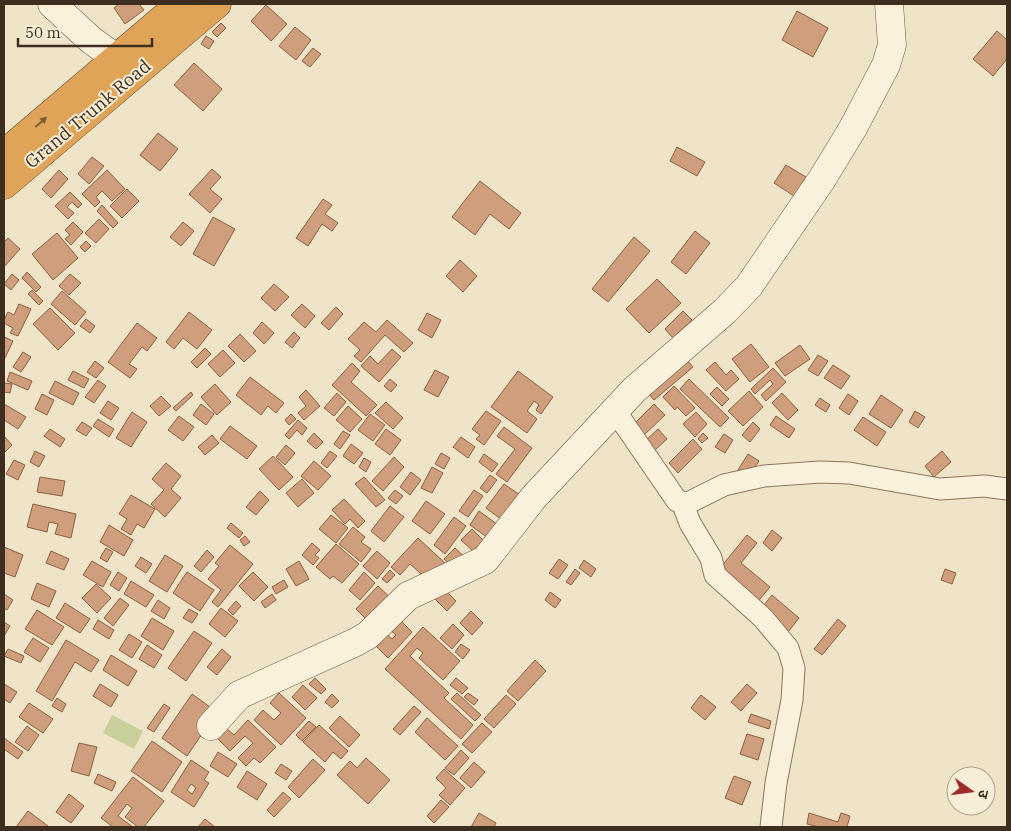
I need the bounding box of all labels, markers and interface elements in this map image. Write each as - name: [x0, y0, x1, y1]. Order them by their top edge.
- scale bar: [18, 15, 151, 47]
- text: 50 m: [25, 23, 61, 42]
- street label: Grand Trunk Road: [20, 54, 155, 173]
- one-way arrow: [34, 116, 46, 128]
- north arrow: [946, 766, 996, 816]
- text: उ: [974, 788, 993, 801]

